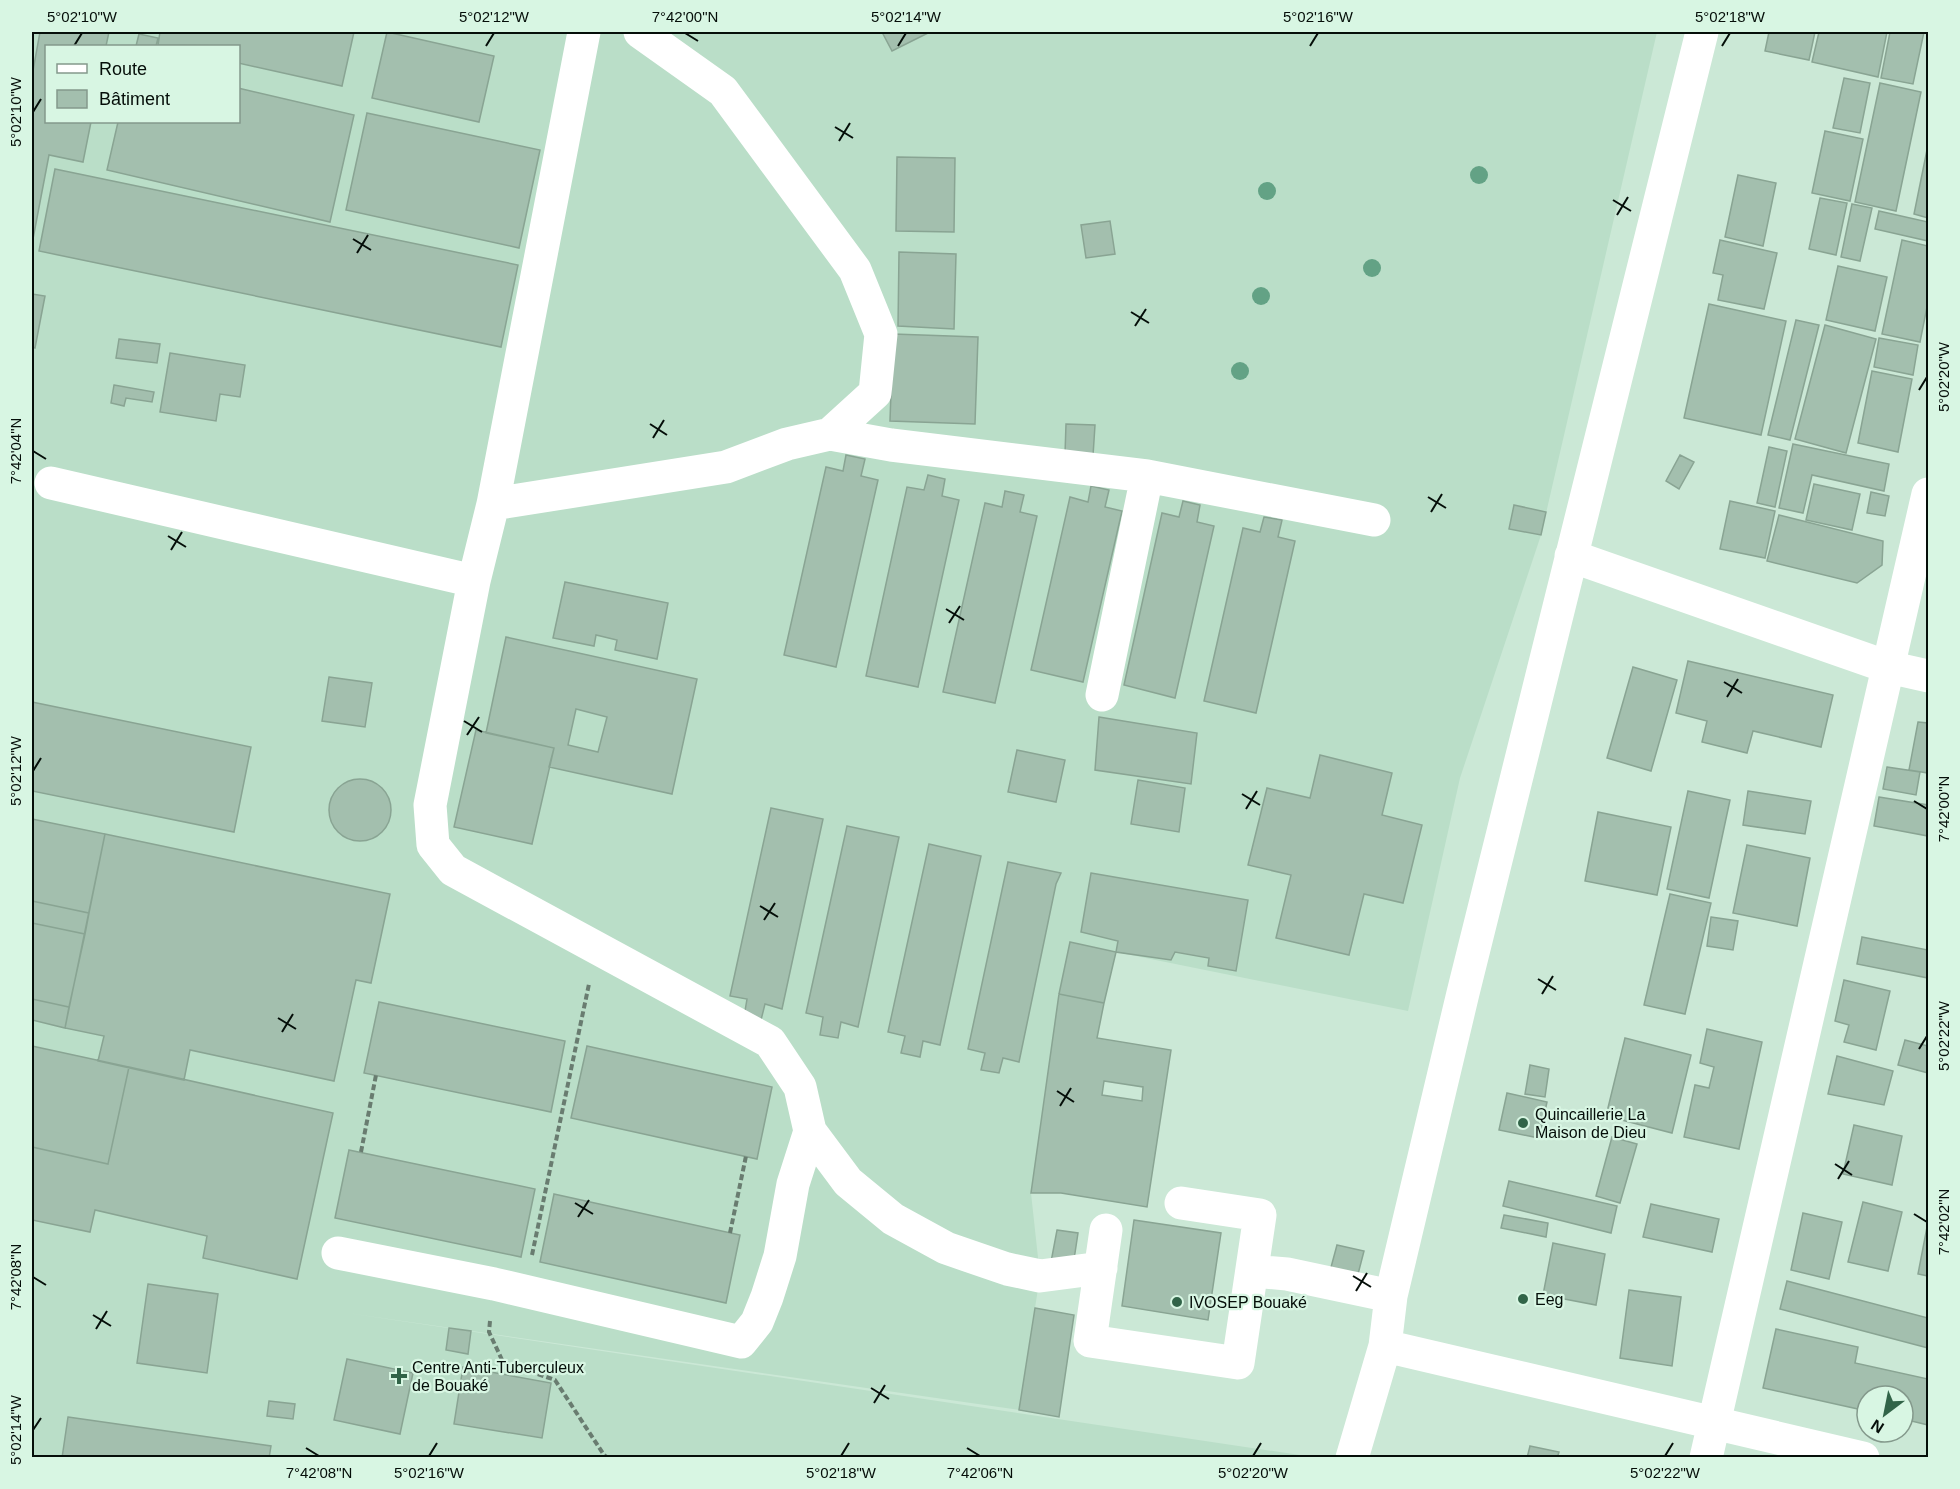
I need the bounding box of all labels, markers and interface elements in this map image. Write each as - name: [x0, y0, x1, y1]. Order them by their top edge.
- text: 5°02'10"W: [47, 8, 118, 25]
- text: 5°02'12"W: [459, 8, 530, 25]
- text: 7°42'00"N: [652, 8, 718, 25]
- text: 5°02'14"W: [871, 8, 942, 25]
- text: 5°02'16"W: [1283, 8, 1354, 25]
- text: 5°02'18"W: [1695, 8, 1766, 25]
- legend: [45, 45, 240, 123]
- text: Route: [99, 59, 147, 79]
- text: 5°02'10"W: [7, 76, 24, 147]
- text: Bâtiment: [99, 89, 170, 109]
- text: 5°02'20"W: [1935, 341, 1952, 412]
- text: 7°42'04"N: [7, 418, 24, 484]
- text: 5°02'12"W: [7, 735, 24, 806]
- text: 7°42'00"N: [1935, 776, 1952, 842]
- text: 5°02'22"W: [1935, 1000, 1952, 1071]
- place label: Quincaillerie La Maison de Dieu: [1535, 1106, 1646, 1141]
- marker: Quincaillerie La Maison de Dieu: [1516, 1116, 1530, 1130]
- text: 7°42'02"N: [1935, 1189, 1952, 1255]
- text: 7°42'08"N: [7, 1244, 24, 1310]
- place label: Eeg: [1535, 1291, 1563, 1308]
- marker: Eeg: [1516, 1292, 1530, 1306]
- place label: IVOSEP Bouaké: [1189, 1294, 1307, 1311]
- marker: IVOSEP Bouaké: [1170, 1295, 1184, 1309]
- place label: Centre Anti-Tuberculeux de Bouaké: [412, 1359, 584, 1394]
- marker: Centre Anti-Tuberculeux de Bouaké: [390, 1367, 408, 1385]
- north arrow: [1855, 1384, 1915, 1444]
- text: 5°02'14"W: [7, 1394, 24, 1465]
- text: N: [1868, 1416, 1887, 1437]
- text: 7°42'08"N: [286, 1464, 352, 1481]
- text: 5°02'16"W: [394, 1464, 465, 1481]
- text: 5°02'18"W: [806, 1464, 877, 1481]
- text: 7°42'06"N: [947, 1464, 1013, 1481]
- text: 5°02'20"W: [1218, 1464, 1289, 1481]
- text: 5°02'22"W: [1630, 1464, 1701, 1481]

